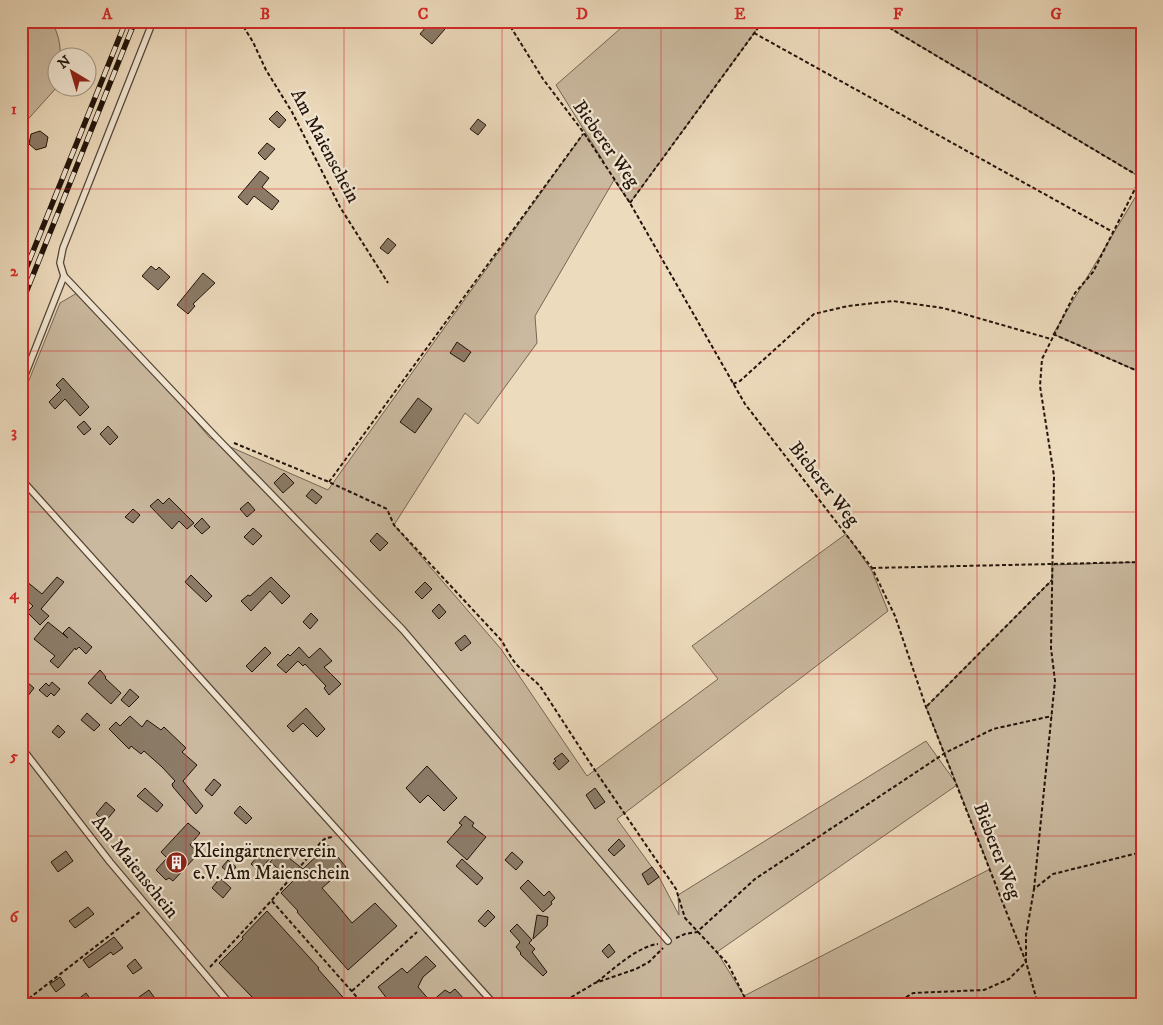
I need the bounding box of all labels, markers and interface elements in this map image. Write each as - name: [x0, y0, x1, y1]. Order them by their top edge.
- text: A: [101, 4, 113, 24]
- text: B: [260, 4, 270, 24]
- text: C: [418, 4, 428, 24]
- text: D: [576, 4, 588, 24]
- text: E: [734, 4, 746, 24]
- text: F: [893, 4, 903, 24]
- text: G: [1050, 4, 1062, 24]
- north arrow: [48, 48, 98, 98]
- text: N: [55, 52, 75, 73]
- street label: Am Maienschein: [285, 85, 365, 207]
- street label: Bieberer Weg: [568, 96, 645, 193]
- text: 1: [11, 99, 17, 119]
- text: 2: [10, 261, 19, 281]
- text: 3: [11, 422, 17, 442]
- street label: Bieberer Weg: [784, 437, 865, 532]
- text: 4: [8, 584, 19, 604]
- text: 5: [9, 746, 18, 766]
- street label: Bieberer Weg: [968, 800, 1026, 903]
- street label: Am Maienschein: [87, 811, 184, 923]
- place label: Kleingärtnerverein e.V. Am Maienschein: [193, 840, 350, 885]
- building icon: Kleingärtnerverein e.V. Am Maienschein: [165, 850, 189, 874]
- text: 6: [10, 907, 20, 927]

